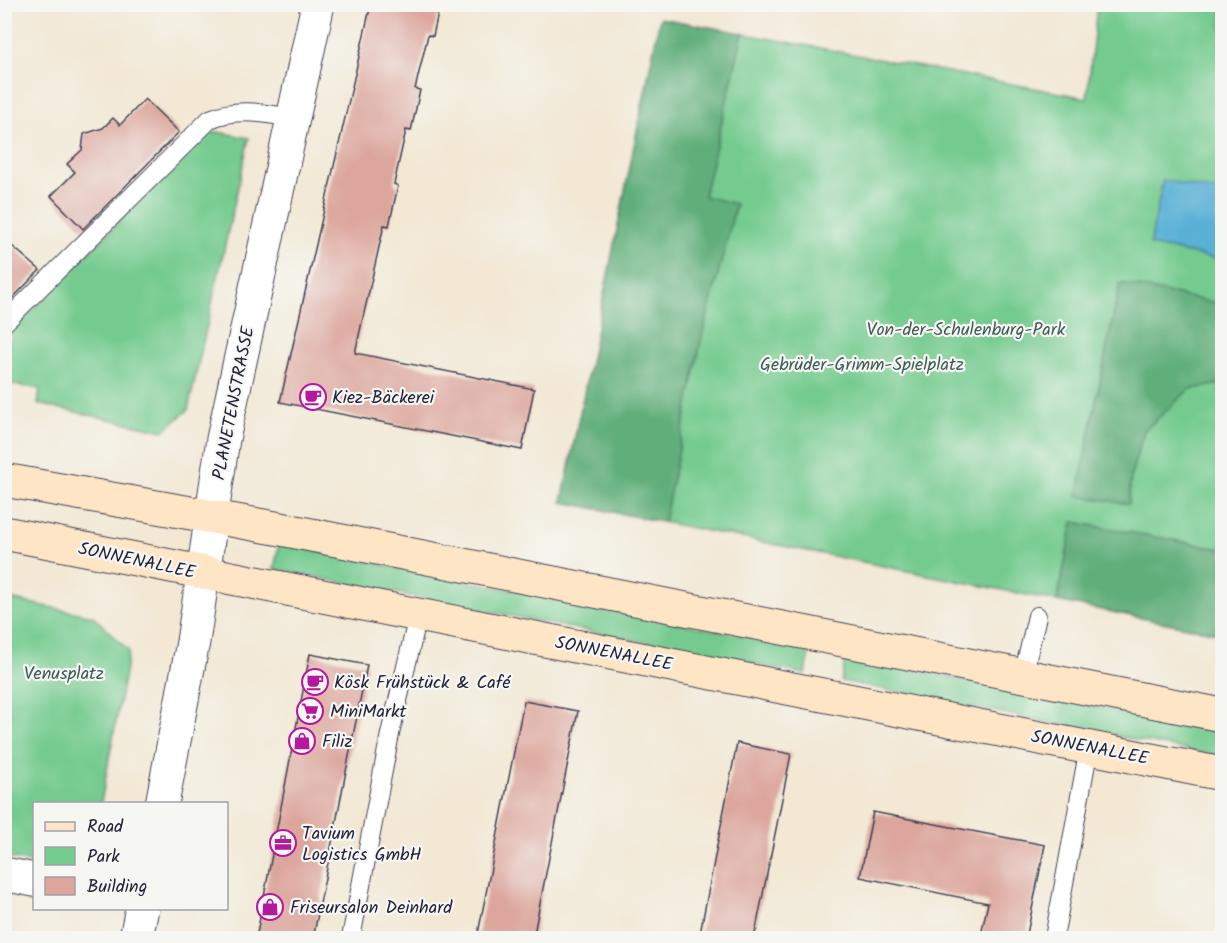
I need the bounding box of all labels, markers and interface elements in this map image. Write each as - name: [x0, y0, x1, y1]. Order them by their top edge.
- park label: Von-der-Schulenburg-Park: [867, 316, 1066, 345]
- street label: PLANETENSTRASSE: [205, 324, 264, 483]
- park label: Gebrüder-Grimm-Spielplatz: [760, 351, 964, 380]
- cafe icon: Kiez-Bäckerei: [298, 382, 328, 412]
- place label: Kiez-Bäckerei: [332, 384, 435, 413]
- street label: SONNENALLEE: [75, 535, 199, 588]
- street label: SONNENALLEE: [552, 629, 676, 680]
- park label: Venusplatz: [24, 660, 104, 689]
- cafe icon: Kösk Frühstück & Café: [300, 667, 330, 697]
- place label: Kösk Frühstück & Café: [334, 669, 512, 698]
- supermarket icon: MiniMarkt: [295, 696, 325, 726]
- place label: MiniMarkt: [330, 698, 407, 727]
- street label: SONNENALLEE: [1028, 723, 1152, 774]
- shop icon: Filiz: [287, 726, 317, 756]
- place label: Filiz: [322, 728, 352, 757]
- legend: [33, 802, 228, 910]
- text: Road: [87, 813, 124, 842]
- place label: Tavium Logistics GmbH: [302, 820, 421, 870]
- office icon: Tavium Logistics GmbH: [268, 828, 298, 858]
- text: Park: [87, 843, 120, 872]
- text: Building: [87, 873, 147, 902]
- shop icon: Friseursalon Deinhard: [255, 892, 285, 922]
- place label: Friseursalon Deinhard: [290, 894, 453, 923]

